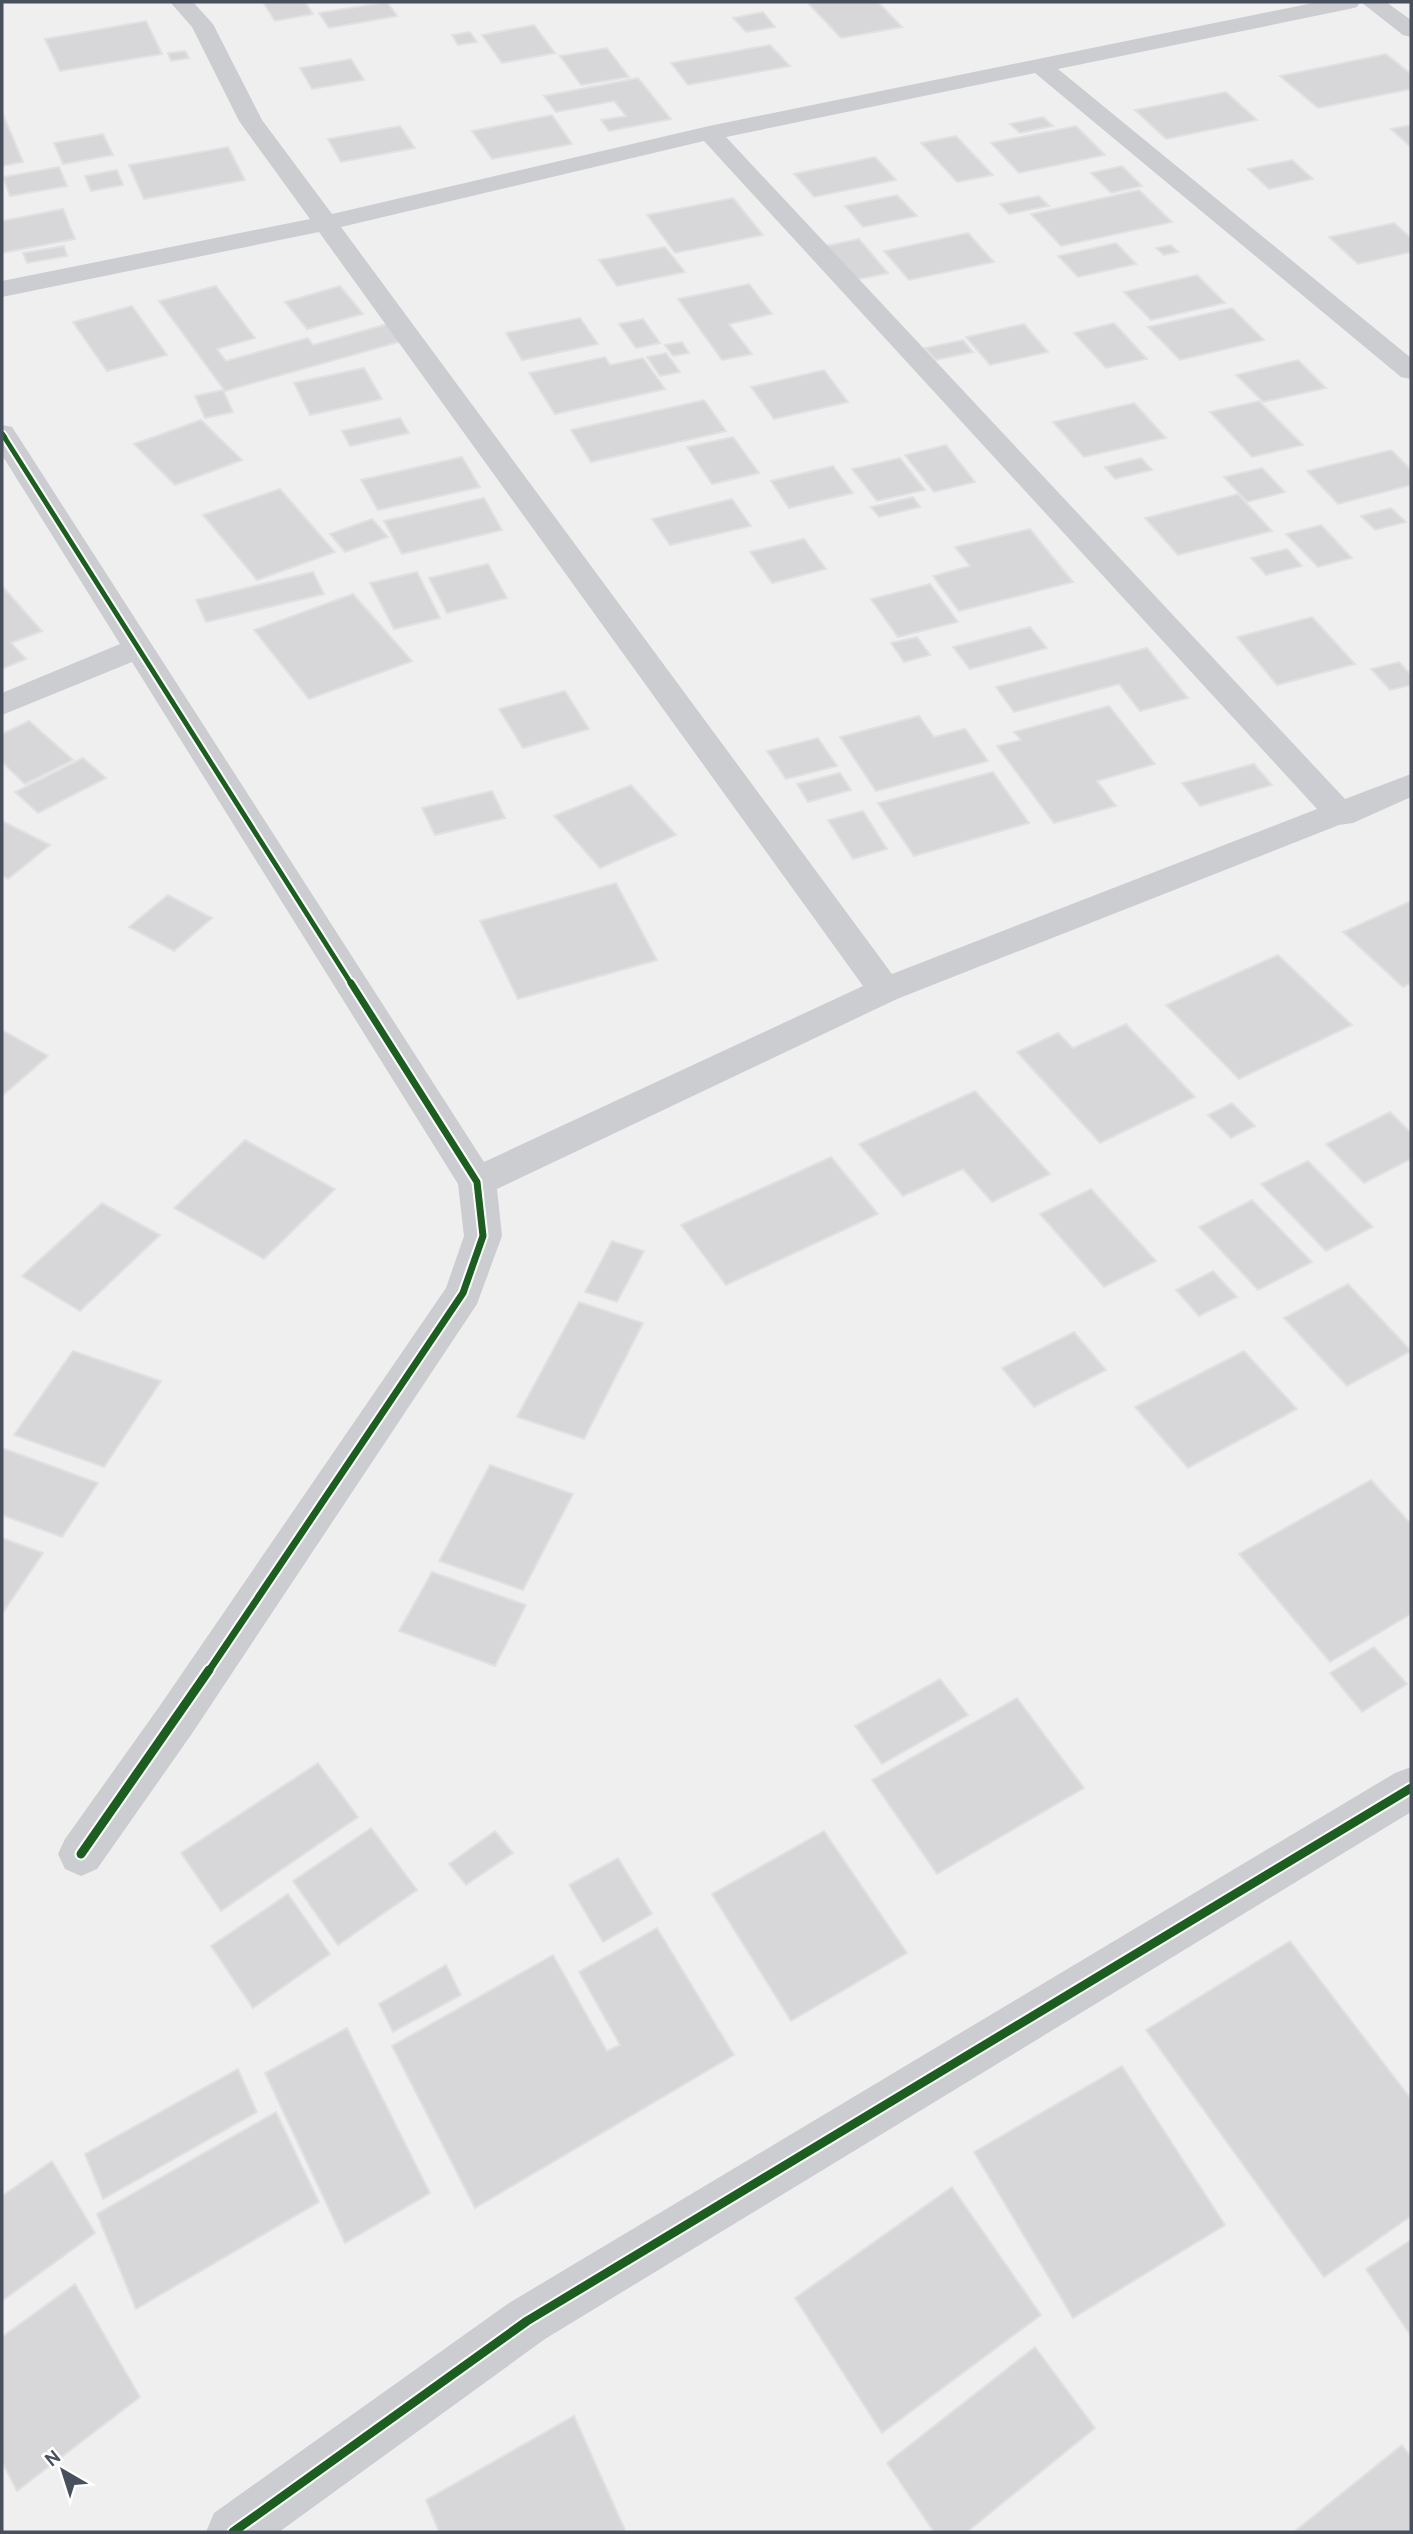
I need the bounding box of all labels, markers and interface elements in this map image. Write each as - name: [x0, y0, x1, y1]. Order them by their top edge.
- north arrow: [28, 2436, 98, 2506]
- text: N: [40, 2445, 65, 2471]

